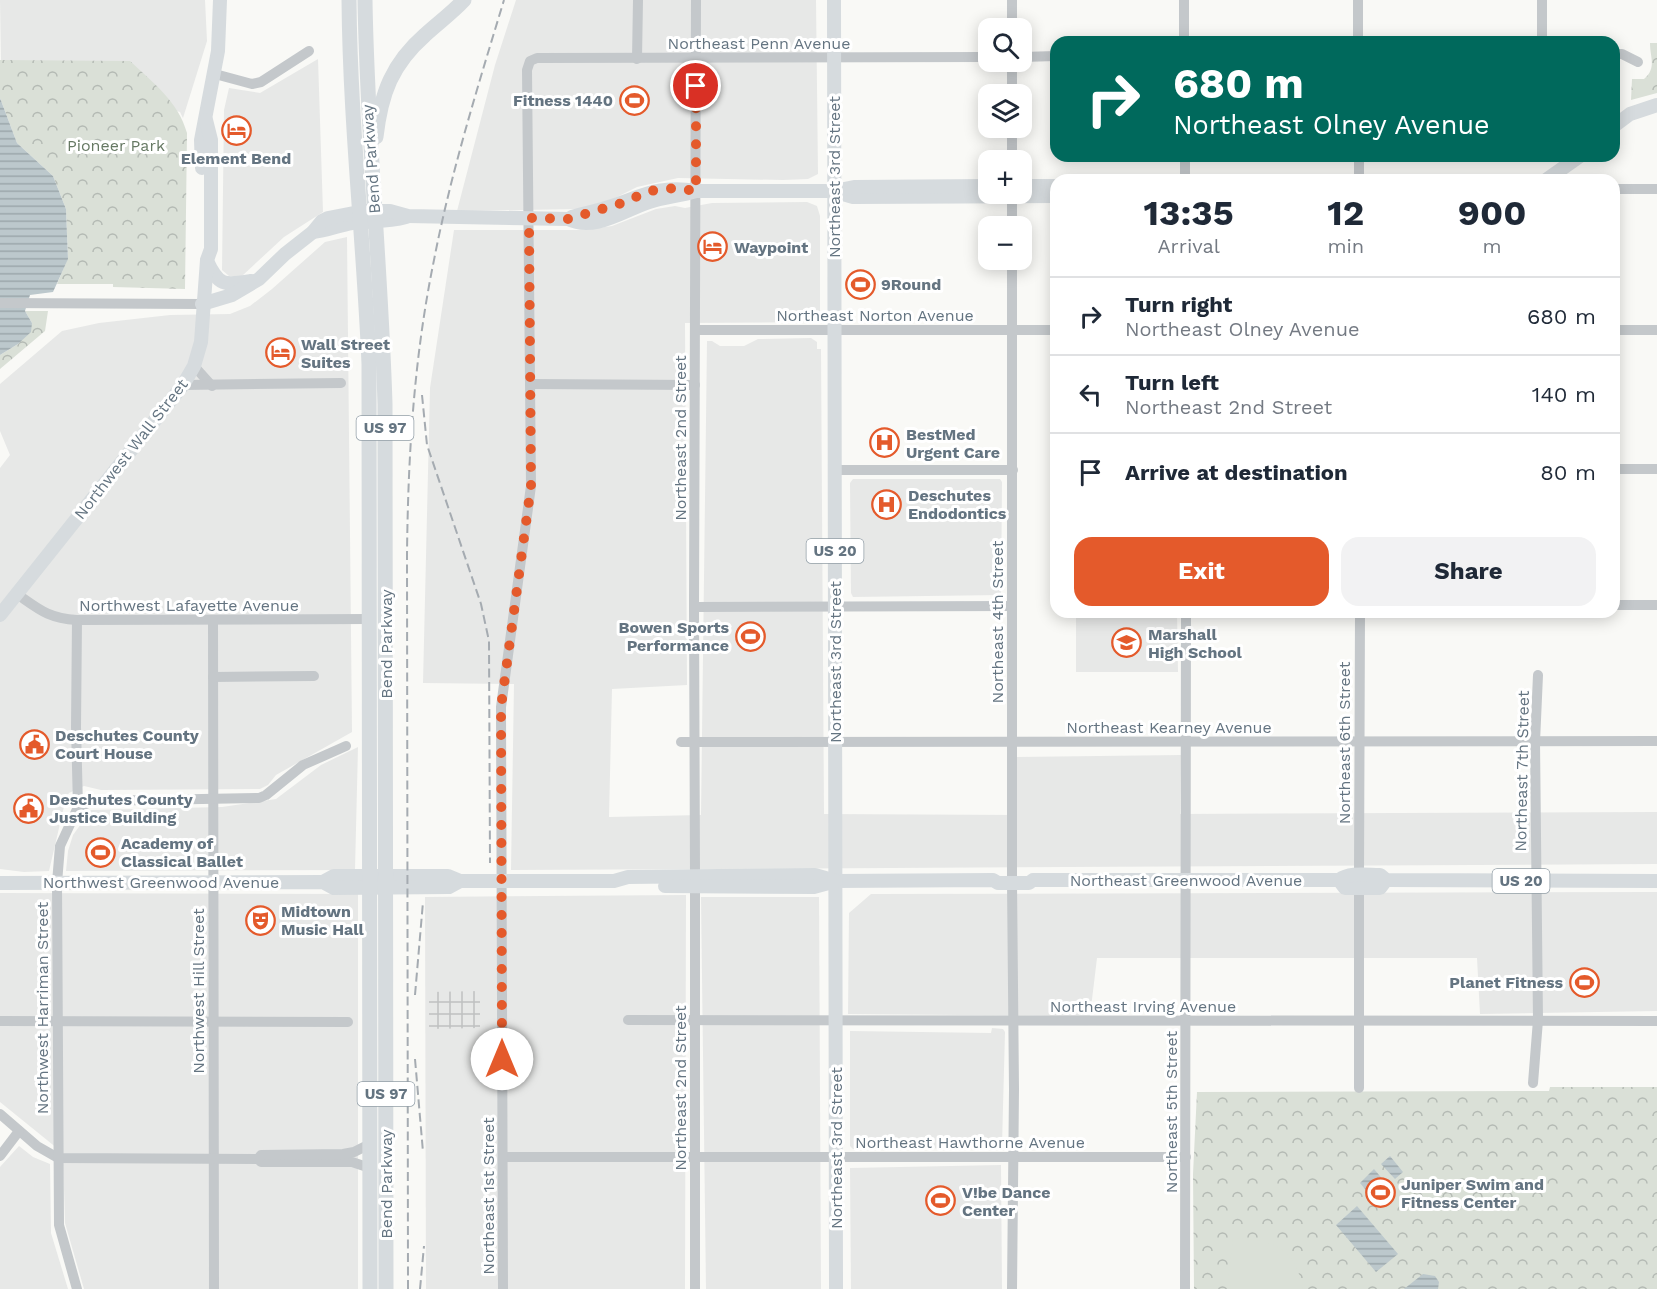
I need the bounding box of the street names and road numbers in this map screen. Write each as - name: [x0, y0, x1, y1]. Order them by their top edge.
- street label: Northeast Penn Avenue: [668, 34, 850, 53]
- street label: Northeast 3rd Street: [825, 96, 844, 258]
- street label: Bend Parkway: [358, 103, 384, 214]
- street label: Northeast Norton Avenue: [776, 306, 974, 325]
- street label: Northeast 2nd Street: [671, 355, 690, 521]
- street label: Northwest Wall Street: [70, 375, 192, 523]
- road number: US 97: [356, 416, 414, 440]
- road number: US 20: [806, 539, 864, 563]
- street label: Northeast 4th Street: [988, 540, 1007, 703]
- street label: Northeast 3rd Street: [826, 581, 845, 743]
- street label: Bend Parkway: [377, 588, 396, 699]
- street label: Northwest Lafayette Avenue: [79, 596, 299, 615]
- street label: Northeast 6th Street: [1335, 661, 1354, 824]
- street label: Northeast 7th Street: [1511, 690, 1533, 852]
- street label: Northeast Kearney Avenue: [1066, 718, 1272, 737]
- road number: US 20: [1492, 869, 1550, 893]
- street label: Northeast Greenwood Avenue: [1070, 871, 1302, 890]
- street label: Northwest Greenwood Avenue: [43, 873, 279, 892]
- street label: Northwest Harriman Street: [33, 901, 52, 1114]
- street label: Northwest Hill Street: [189, 908, 208, 1074]
- street label: Northeast Irving Avenue: [1050, 997, 1236, 1016]
- street label: Northeast 2nd Street: [671, 1005, 690, 1171]
- street label: Northeast 5th Street: [1162, 1031, 1181, 1193]
- street label: Northeast 3rd Street: [827, 1067, 846, 1229]
- road number: US 97: [358, 1082, 414, 1106]
- street label: Northeast 1st Street: [479, 1117, 498, 1275]
- street label: Bend Parkway: [377, 1128, 396, 1239]
- street label: Northeast Hawthorne Avenue: [855, 1133, 1085, 1152]

